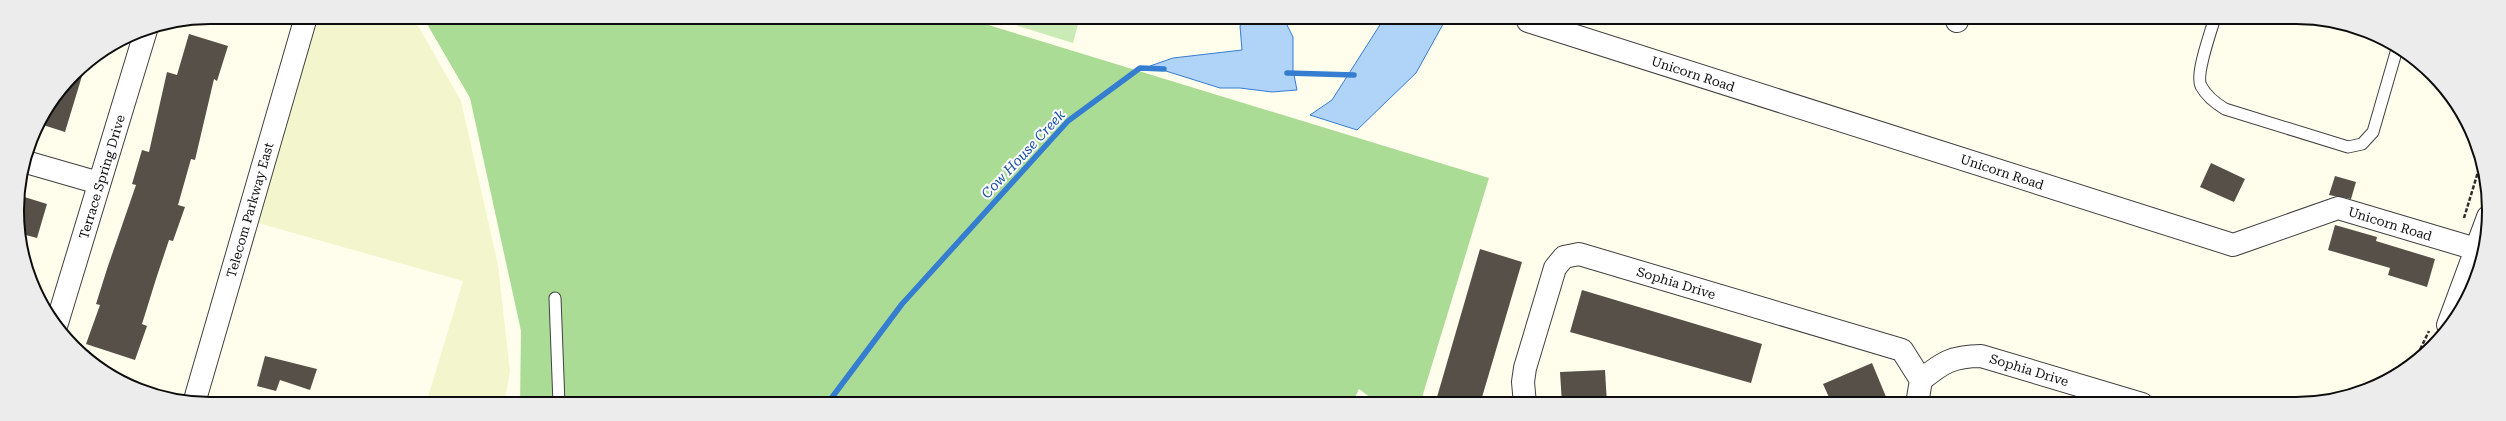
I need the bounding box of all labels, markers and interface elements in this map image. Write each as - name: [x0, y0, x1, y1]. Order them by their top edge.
- street label: Unicorn Road: [1649, 53, 1737, 95]
- water label: Cow House Creek: [978, 106, 1068, 201]
- street label: Terrace Spring Drive: [76, 113, 128, 241]
- street label: Telecom Parkway East: [224, 141, 277, 279]
- street label: Unicorn Road: [1958, 151, 2046, 193]
- street label: Unicorn Road: [2346, 204, 2434, 244]
- street label: Sophia Drive: [1635, 264, 1717, 302]
- street label: Sophia Drive: [1988, 351, 2070, 389]

